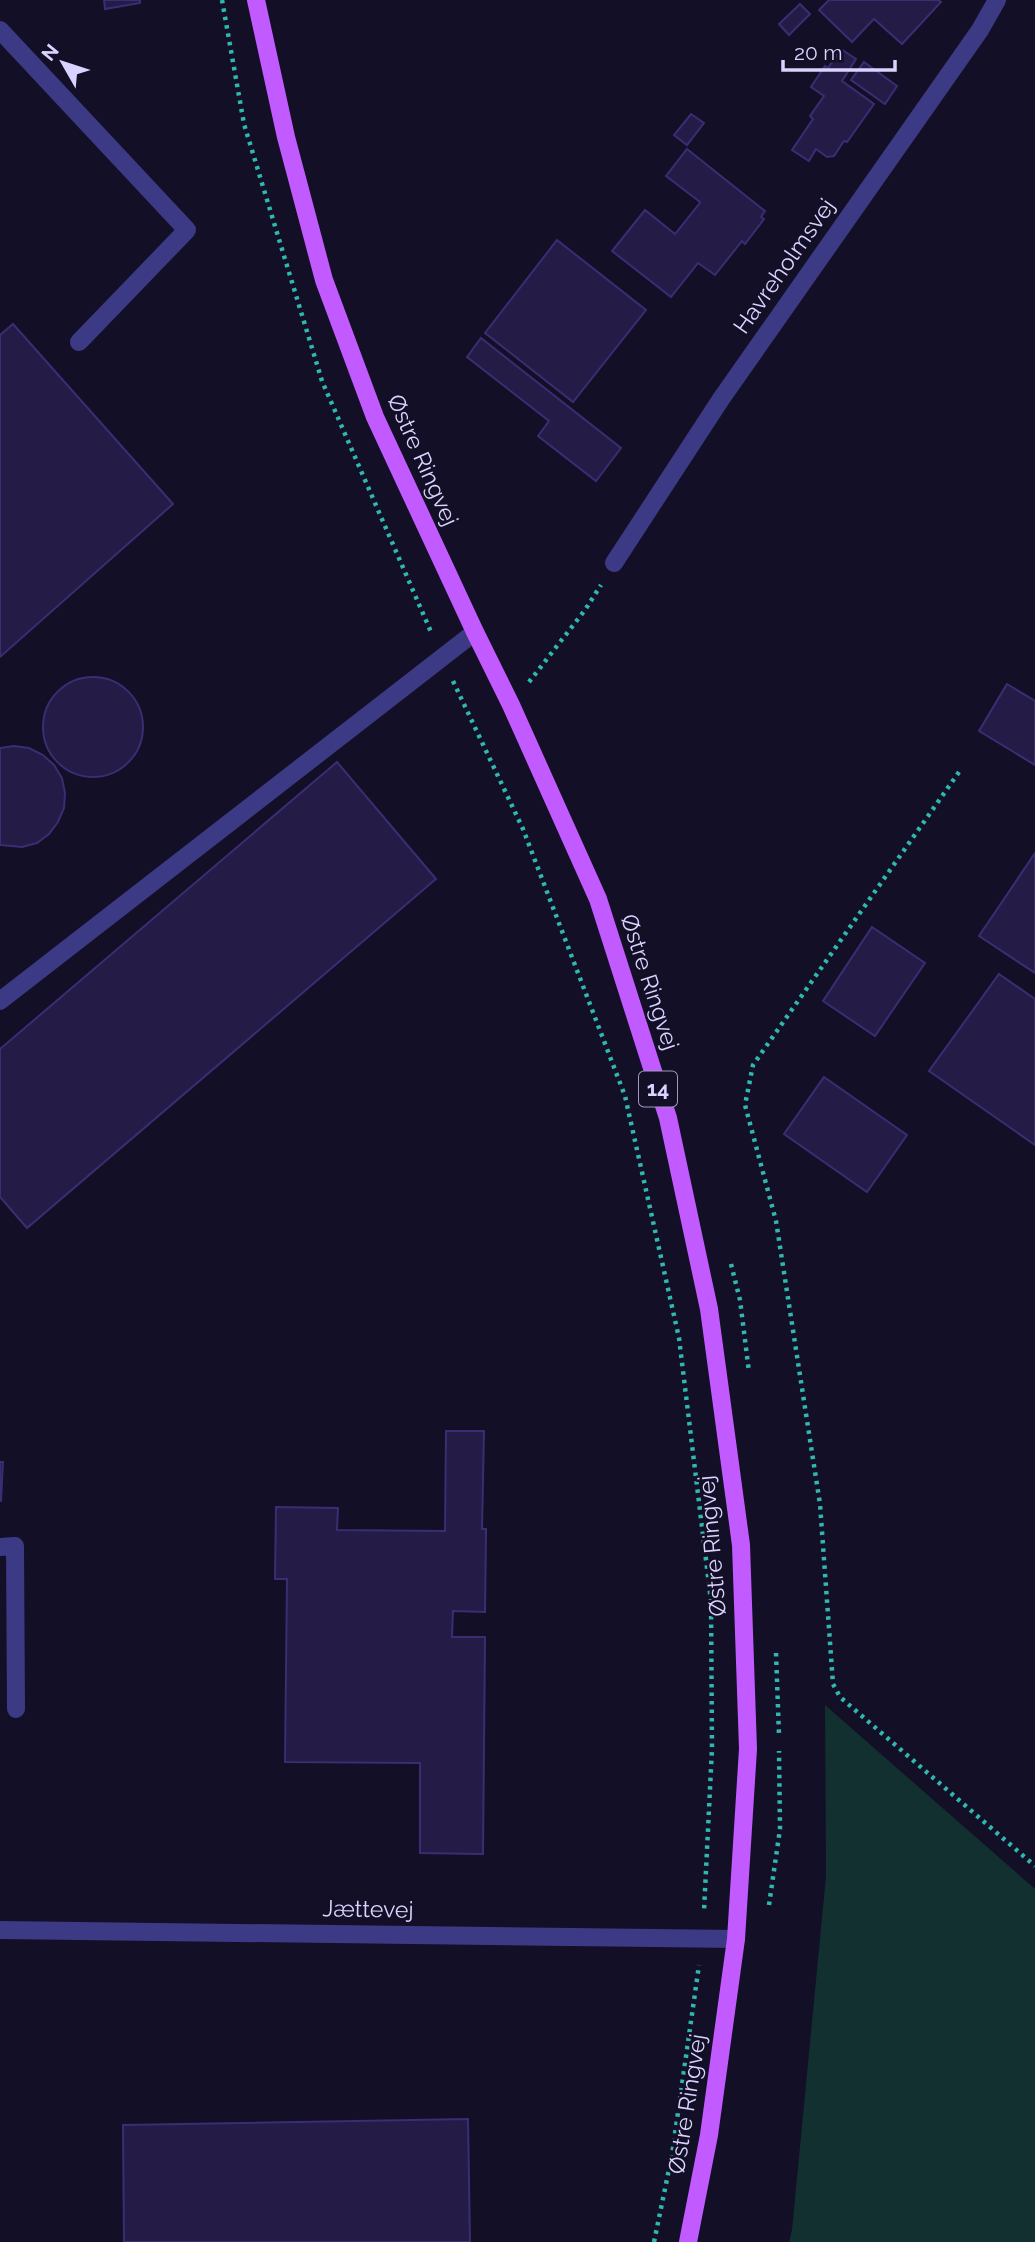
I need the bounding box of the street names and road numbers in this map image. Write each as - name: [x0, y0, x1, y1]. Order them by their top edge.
- street label: Havreholmsvej: [727, 193, 840, 338]
- street label: Østre Ringvej: [382, 390, 465, 530]
- street label: Østre Ringvej: [616, 911, 685, 1053]
- road number: 14: [639, 1072, 677, 1106]
- street label: Østre Ringvej: [692, 1475, 731, 1618]
- street label: Jættevej: [322, 1894, 414, 1923]
- street label: Østre Ringvej: [662, 2032, 711, 2176]

